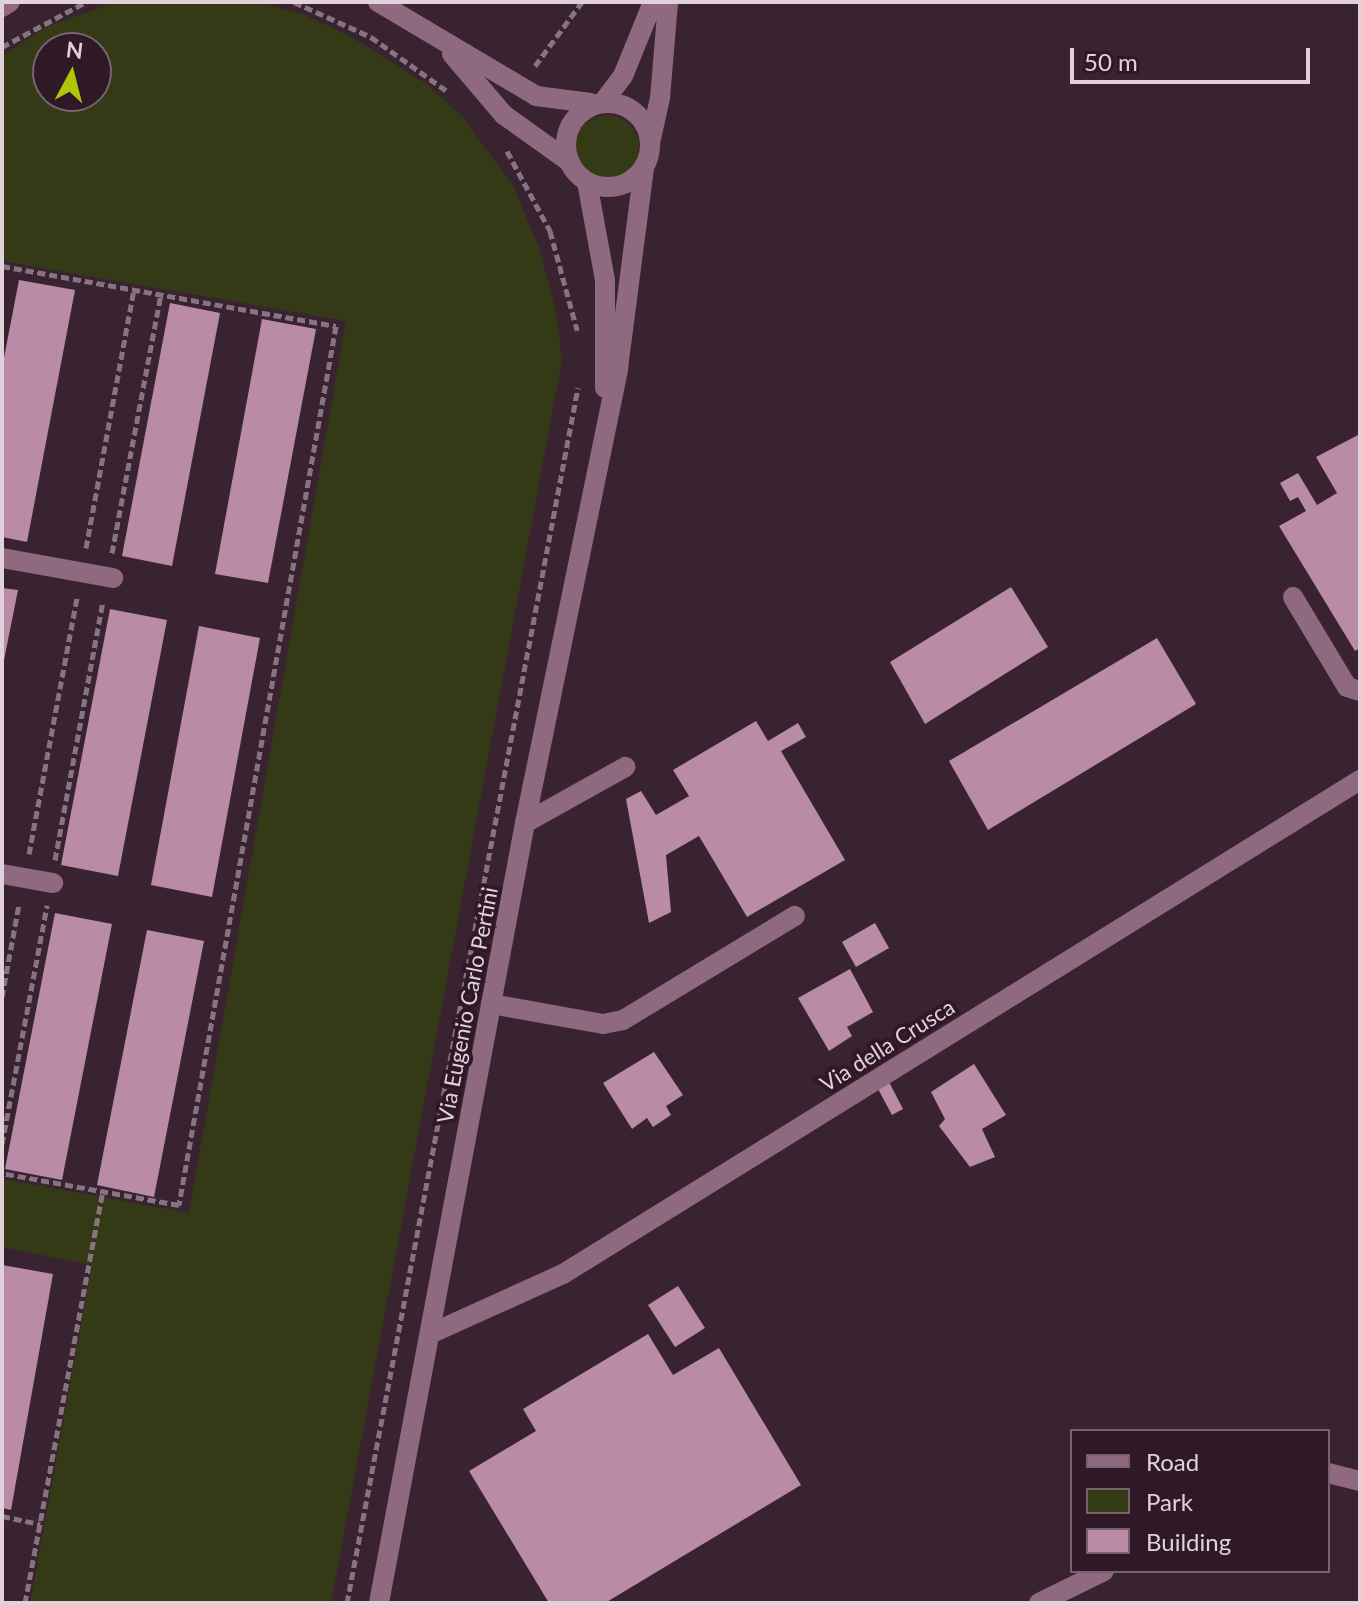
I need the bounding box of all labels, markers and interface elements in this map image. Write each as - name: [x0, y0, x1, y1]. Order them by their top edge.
- north arrow: [32, 32, 112, 112]
- scale bar: [1074, 32, 1314, 82]
- text: N: [65, 35, 85, 64]
- text: 50 m: [1084, 47, 1138, 76]
- street label: Via Eugenio Carlo Pertini: [431, 885, 503, 1125]
- street label: Via della Crusca: [815, 993, 959, 1097]
- legend: [1070, 1429, 1330, 1573]
- text: Road: [1146, 1447, 1199, 1476]
- text: Park: [1146, 1487, 1193, 1516]
- text: Building: [1146, 1527, 1231, 1556]

